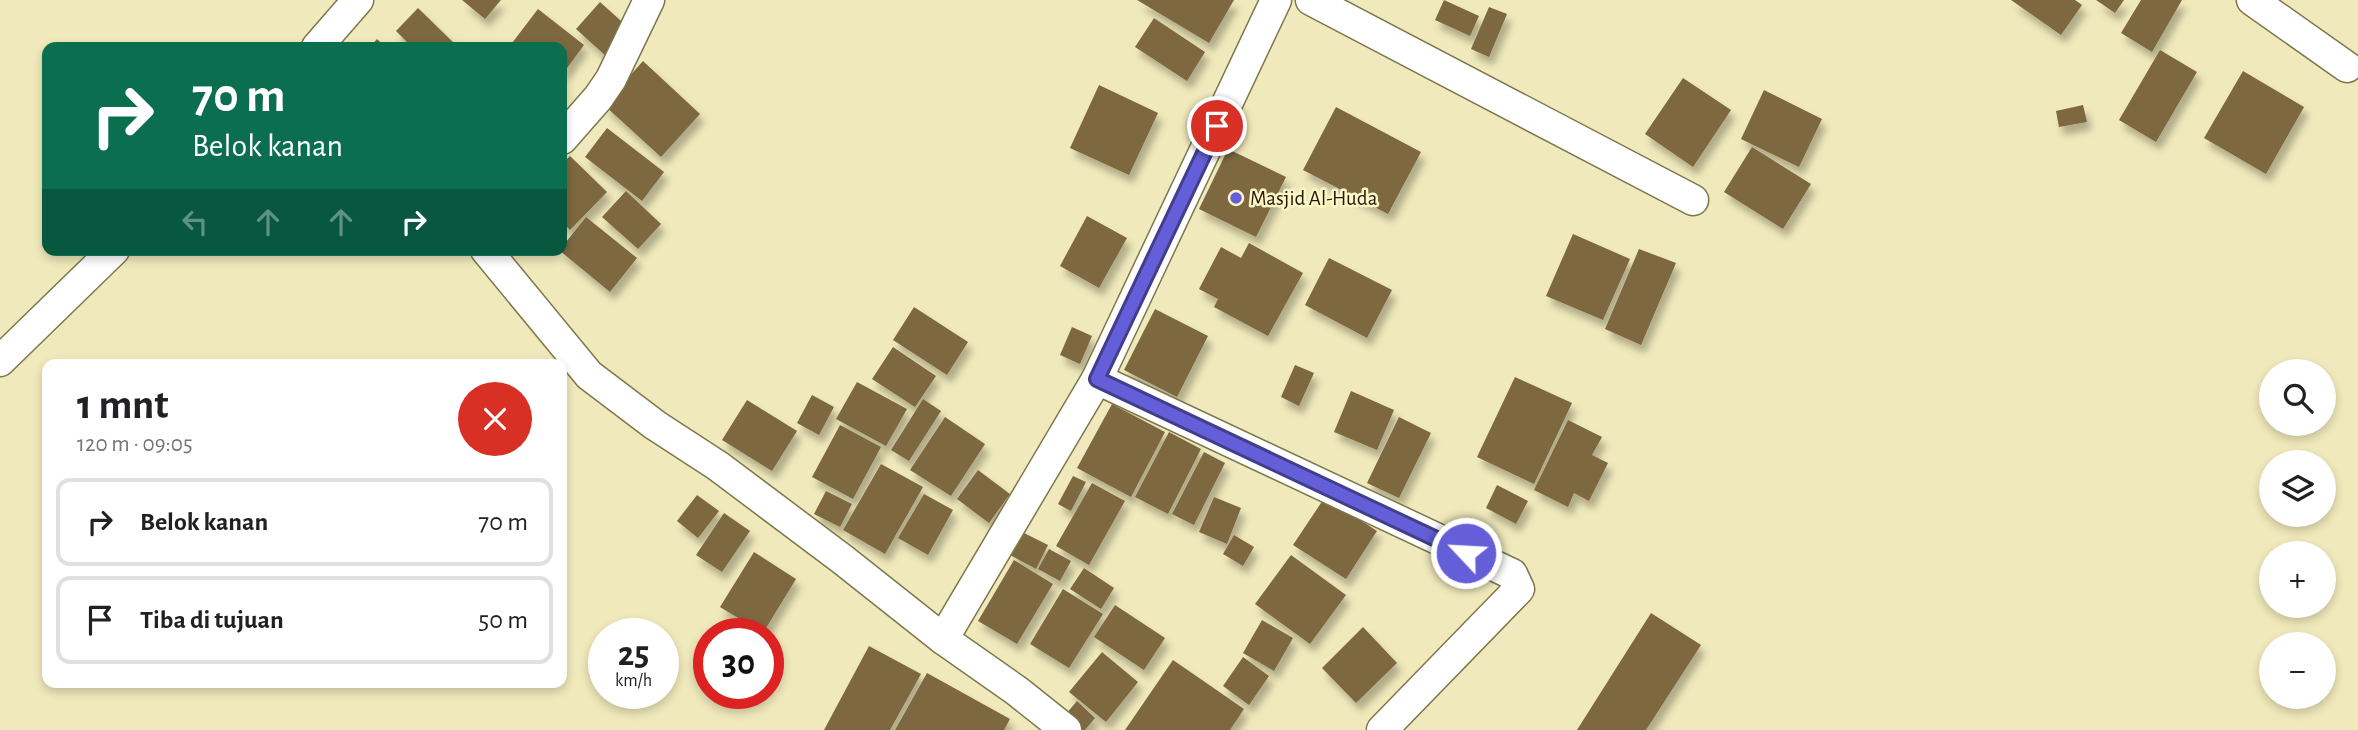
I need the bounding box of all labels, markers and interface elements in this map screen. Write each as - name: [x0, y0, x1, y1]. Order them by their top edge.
- icon: right: [77, 70, 168, 161]
- text: 70 m: [192, 72, 286, 121]
- pin: [1187, 96, 1247, 156]
- icon: arrive: [1198, 107, 1236, 145]
- text: Belok kanan: [192, 130, 343, 162]
- place label: Masjid Al-Huda: [1250, 188, 1378, 209]
- marker: Masjid Al-Huda: [1228, 190, 1244, 206]
- icon: left: [176, 203, 214, 241]
- icon: ahead: [249, 203, 287, 241]
- icon: ahead: [322, 203, 360, 241]
- icon: right: [395, 203, 433, 241]
- map controls: [2259, 359, 2336, 709]
- button: search: [2259, 359, 2336, 436]
- button: close: [458, 382, 532, 456]
- text: 1 mnt: [77, 384, 169, 426]
- text: 120 m · 09:05: [77, 433, 193, 456]
- button: layers: [2259, 450, 2336, 527]
- icon: right: [81, 503, 119, 541]
- text: Belok kanan: [140, 509, 268, 535]
- text: 70 m: [478, 509, 528, 535]
- position arrow: [1429, 516, 1503, 590]
- button: +: [2259, 541, 2336, 618]
- icon: arrive: [81, 601, 119, 639]
- text: Tiba di tujuan: [140, 607, 284, 633]
- text: 50 m: [478, 607, 528, 633]
- speed limit sign: 30: [693, 618, 784, 709]
- button: −: [2259, 632, 2336, 709]
- text: 25: [618, 637, 649, 672]
- text: km/h: [615, 672, 652, 690]

